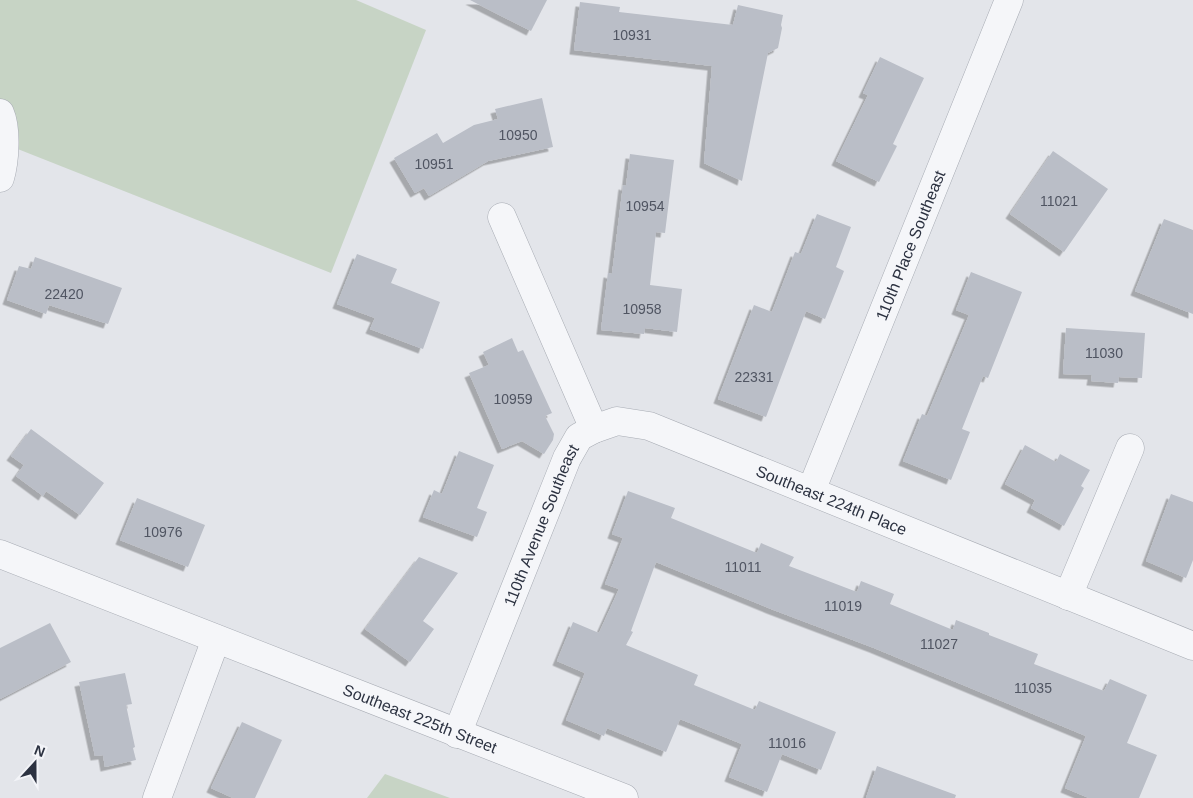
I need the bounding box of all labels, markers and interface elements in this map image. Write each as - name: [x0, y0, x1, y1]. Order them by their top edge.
- house number: 10931: [613, 27, 652, 43]
- house number: 10950: [499, 127, 538, 143]
- house number: 10951: [415, 156, 454, 172]
- street label: 110th Place Southeast: [873, 168, 949, 323]
- house number: 11021: [1040, 193, 1078, 209]
- house number: 10954: [626, 198, 665, 214]
- house number: 22420: [45, 286, 84, 302]
- house number: 10958: [623, 301, 662, 317]
- house number: 11030: [1085, 345, 1123, 361]
- house number: 22331: [735, 369, 774, 385]
- house number: 10959: [494, 391, 533, 407]
- street label: 110th Avenue Southeast: [501, 441, 582, 609]
- street label: Southeast 224th Place: [754, 462, 909, 538]
- house number: 10976: [144, 524, 183, 540]
- house number: 11011: [725, 559, 762, 575]
- house number: 11019: [824, 598, 862, 614]
- house number: 11027: [920, 636, 958, 652]
- house number: 11035: [1014, 680, 1052, 696]
- street label: Southeast 225th Street: [340, 681, 500, 757]
- house number: 11016: [768, 735, 806, 751]
- north arrow: [10, 738, 60, 788]
- text: N: [32, 742, 47, 760]

